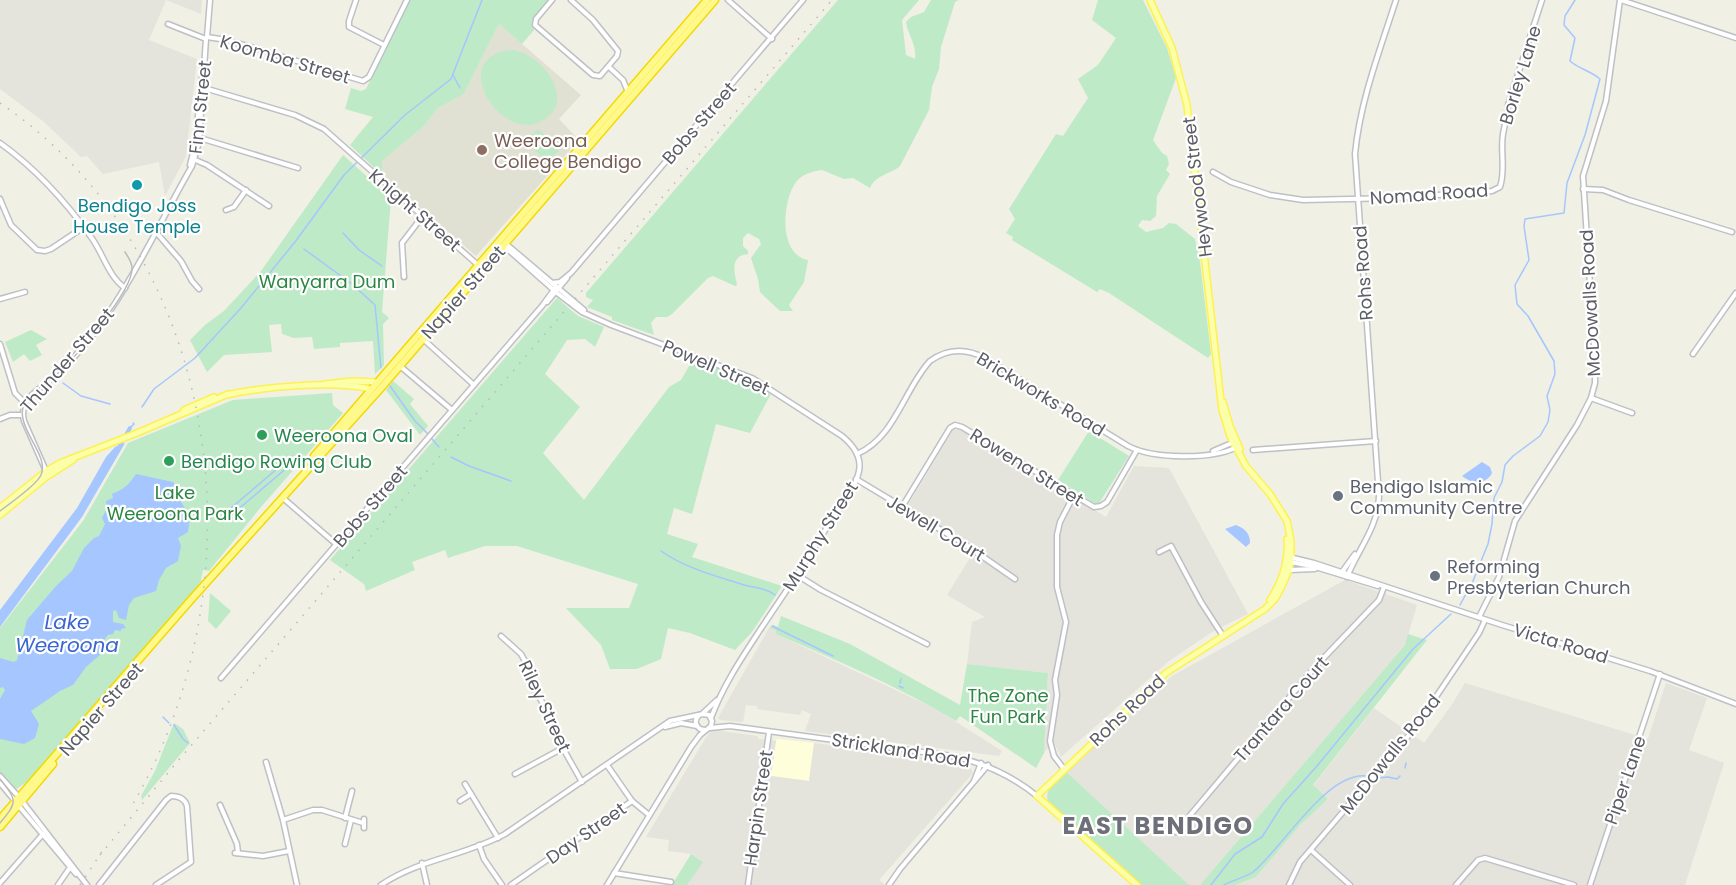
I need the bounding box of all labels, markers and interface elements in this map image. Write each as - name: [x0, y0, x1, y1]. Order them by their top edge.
- street label: Borley Lane: [1493, 22, 1547, 128]
- street label: Koomba Street: [217, 28, 353, 90]
- street label: Finn Street: [183, 59, 217, 155]
- street label: Bobs Street: [656, 76, 742, 170]
- street label: Heywood Street: [1176, 115, 1218, 259]
- place label: Weeroona College Bendigo: [494, 128, 642, 174]
- marker: Weeroona College Bendigo: [475, 143, 489, 157]
- street label: Knight Street: [364, 163, 466, 257]
- street label: Nomad Road: [1369, 177, 1489, 211]
- marker: Bendigo Joss House Temple: [130, 178, 144, 192]
- place label: Bendigo Joss House Temple: [73, 193, 201, 239]
- street label: Rohs Road: [1347, 225, 1379, 321]
- street label: McDowalls Road: [1574, 229, 1606, 377]
- street label: Napier Street: [415, 240, 511, 344]
- park label: Wanyarra Dum: [259, 269, 395, 294]
- street label: Thunder Street: [14, 302, 120, 418]
- street label: Powell Street: [659, 333, 773, 401]
- street label: Brickworks Road: [972, 346, 1110, 442]
- street label: Rowena Street: [965, 422, 1089, 512]
- place label: Weeroona Oval: [274, 423, 413, 448]
- marker: Weeroona Oval: [255, 428, 269, 442]
- place label: Bendigo Rowing Club: [181, 449, 372, 474]
- marker: Bendigo Rowing Club: [162, 454, 176, 468]
- street label: Bobs Street: [327, 459, 413, 553]
- place label: Bendigo Islamic Community Centre: [1350, 474, 1522, 520]
- street label: Murphy Street: [776, 476, 864, 596]
- park label: Lake Weeroona Park: [107, 480, 244, 526]
- street label: Jewell Court: [882, 489, 990, 567]
- marker: Bendigo Islamic Community Centre: [1331, 489, 1345, 503]
- place label: Reforming Presbyterian Church: [1447, 554, 1630, 600]
- marker: Reforming Presbyterian Church: [1428, 569, 1442, 583]
- water label: Lake Weeroona: [15, 608, 119, 659]
- street label: Victa Road: [1511, 617, 1611, 669]
- street label: Trantara Court: [1228, 651, 1334, 767]
- street label: Riley Street: [513, 656, 577, 756]
- street label: Napier Street: [53, 657, 149, 761]
- street label: Rohs Road: [1084, 668, 1170, 752]
- park label: The Zone Fun Park: [967, 683, 1049, 729]
- street label: McDowalls Road: [1334, 689, 1446, 819]
- street label: Strickland Road: [830, 727, 972, 773]
- street label: Piper Lane: [1598, 732, 1652, 828]
- street label: Harpin Street: [737, 748, 779, 868]
- street label: Day Street: [541, 796, 631, 870]
- district label: EAST BENDIGO: [1062, 809, 1254, 842]

